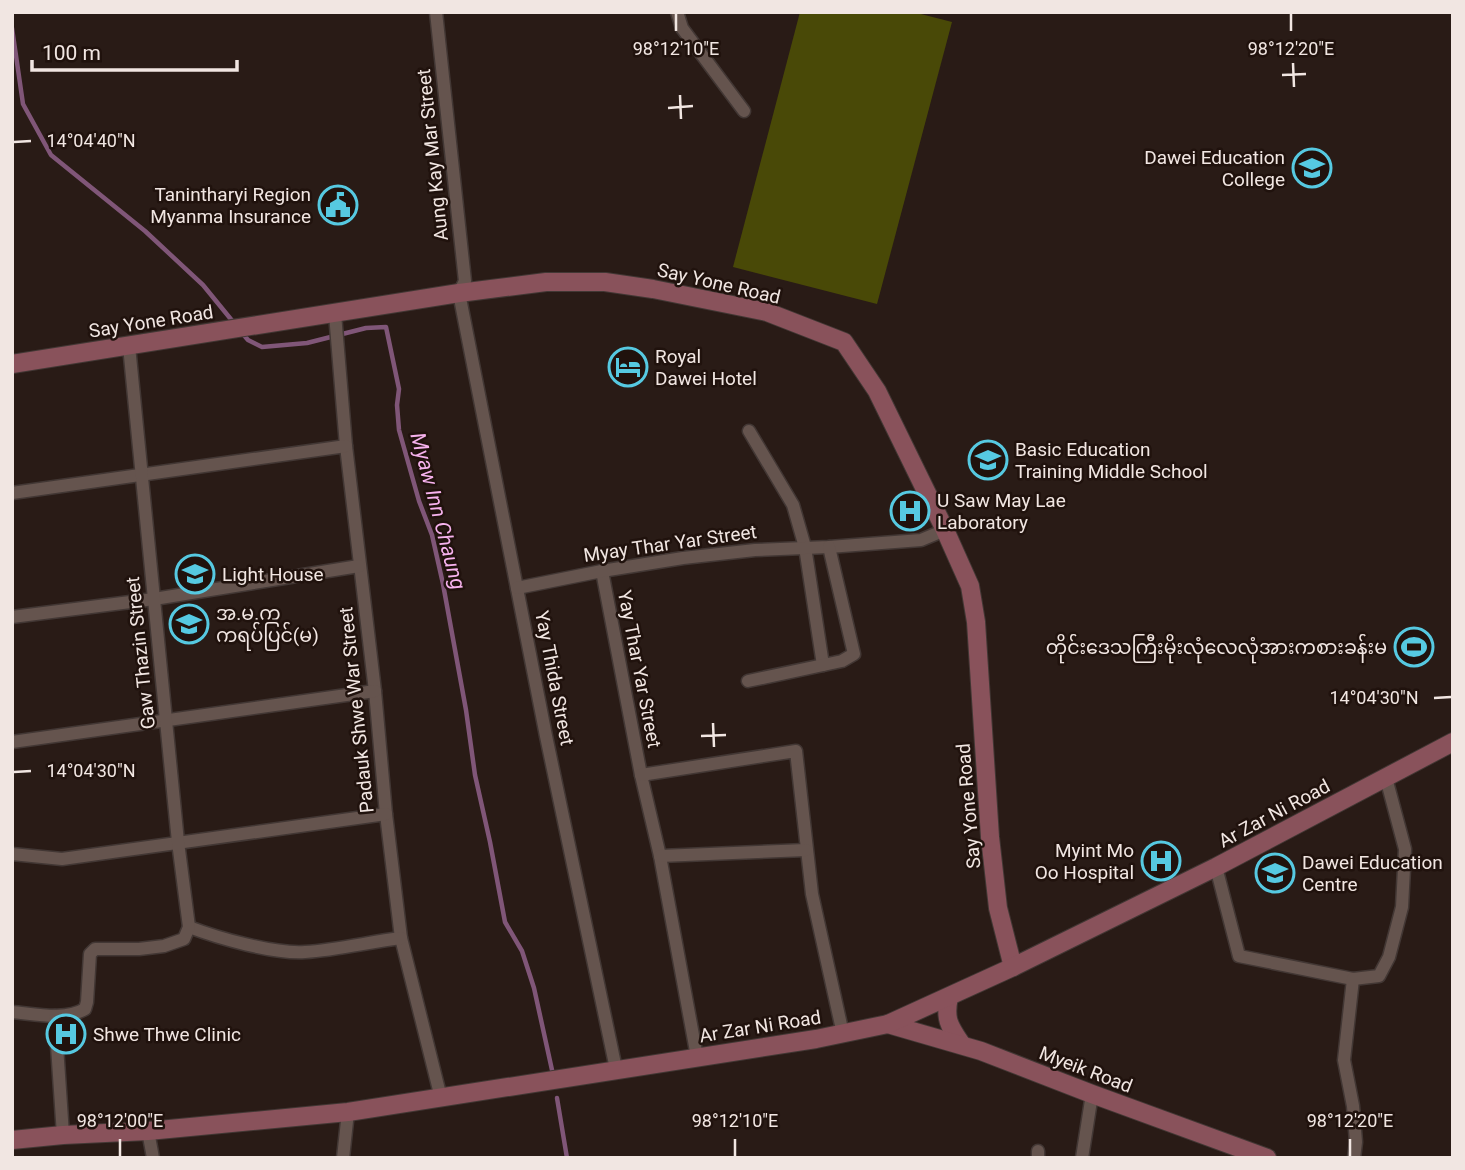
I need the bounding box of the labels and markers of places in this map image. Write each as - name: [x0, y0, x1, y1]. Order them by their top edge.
- place label: Dawei Education College: [1144, 146, 1285, 191]
- school or university icon: Dawei Education College: [1291, 147, 1333, 189]
- place label: Tanintharyi Region Myanma Insurance: [150, 183, 311, 228]
- public building icon: Tanintharyi Region Myanma Insurance: [317, 184, 359, 226]
- place label: Royal Dawei Hotel: [655, 345, 757, 390]
- hotel icon: Royal Dawei Hotel: [607, 346, 649, 388]
- place label: Basic Education Training Middle School: [1015, 438, 1208, 483]
- school or university icon: Basic Education Training Middle School: [967, 439, 1009, 481]
- place label: U Saw May Lae Laboratory: [937, 489, 1066, 534]
- hospital icon: U Saw May Lae Laboratory: [889, 490, 931, 532]
- school or university icon: Light House: [174, 553, 216, 595]
- place label: Light House: [222, 563, 324, 586]
- place label: အ.မ.က ကရပ်ပြင်(မ): [216, 602, 319, 651]
- school or university icon: အ.မ.က ကရပ်ပြင်(မ): [168, 603, 210, 645]
- sports icon: တိုင်းဒေသကြီးမိုးလုံလေလုံအားကစားခန်းမ: [1393, 626, 1435, 668]
- place label: တိုင်းဒေသကြီးမိုးလုံလေလုံအားကစားခန်းမ: [1046, 633, 1387, 664]
- place label: Myint Mo Oo Hospital: [1035, 839, 1134, 884]
- hospital icon: Myint Mo Oo Hospital: [1140, 840, 1182, 882]
- place label: Dawei Education Centre: [1302, 851, 1443, 896]
- school or university icon: Dawei Education Centre: [1254, 852, 1296, 894]
- hospital icon: Shwe Thwe Clinic: [45, 1013, 87, 1055]
- place label: Shwe Thwe Clinic: [93, 1023, 241, 1046]

